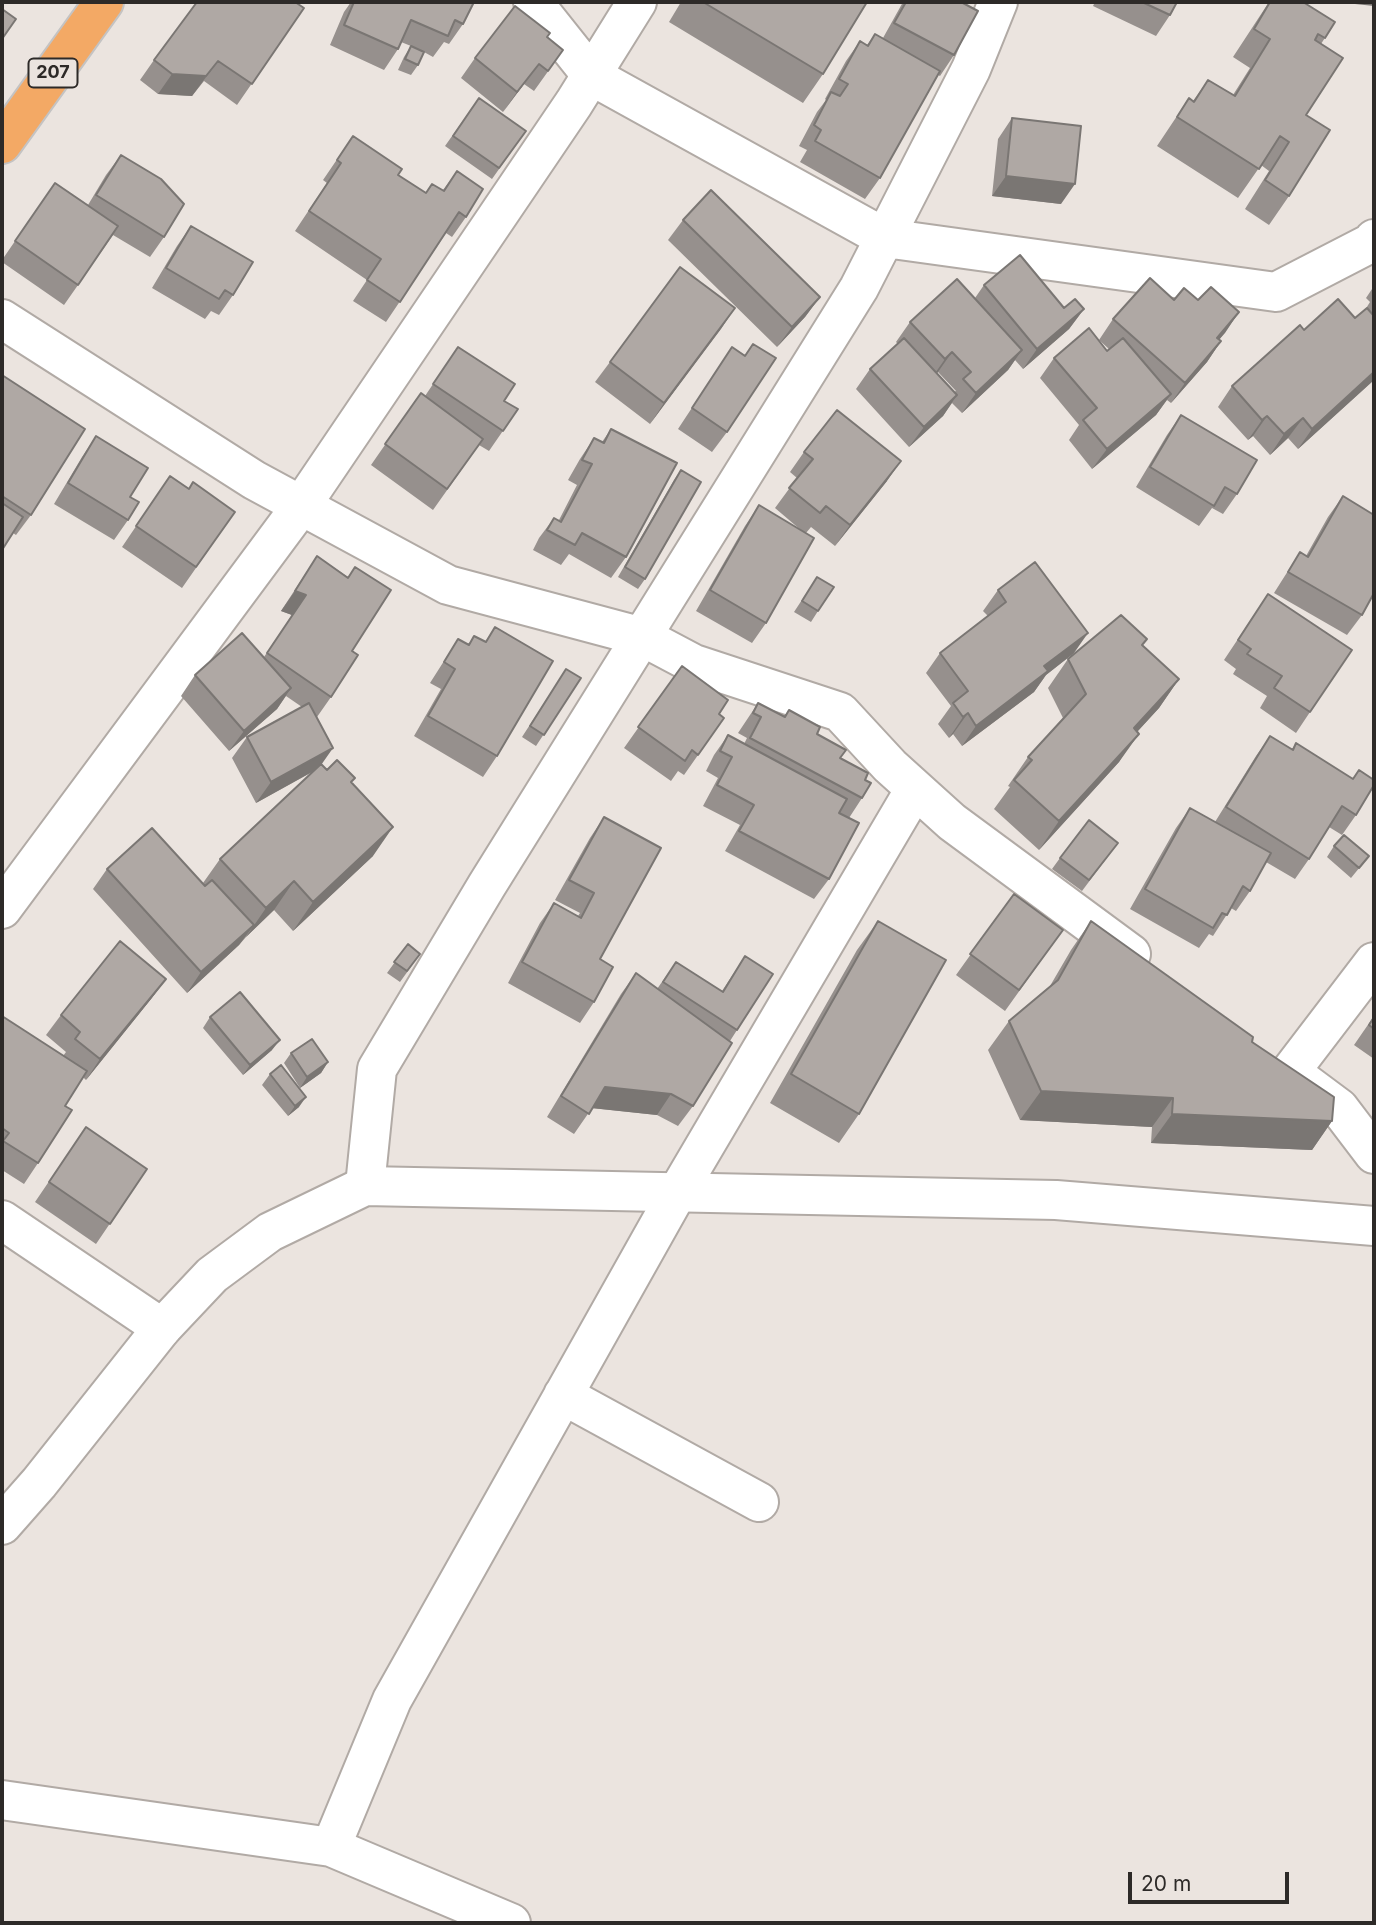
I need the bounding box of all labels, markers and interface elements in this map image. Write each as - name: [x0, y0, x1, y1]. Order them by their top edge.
- road number: 207: [28, 58, 78, 88]
- scale bar: [1131, 1858, 1292, 1902]
- text: 20 m: [1141, 1871, 1191, 1896]

